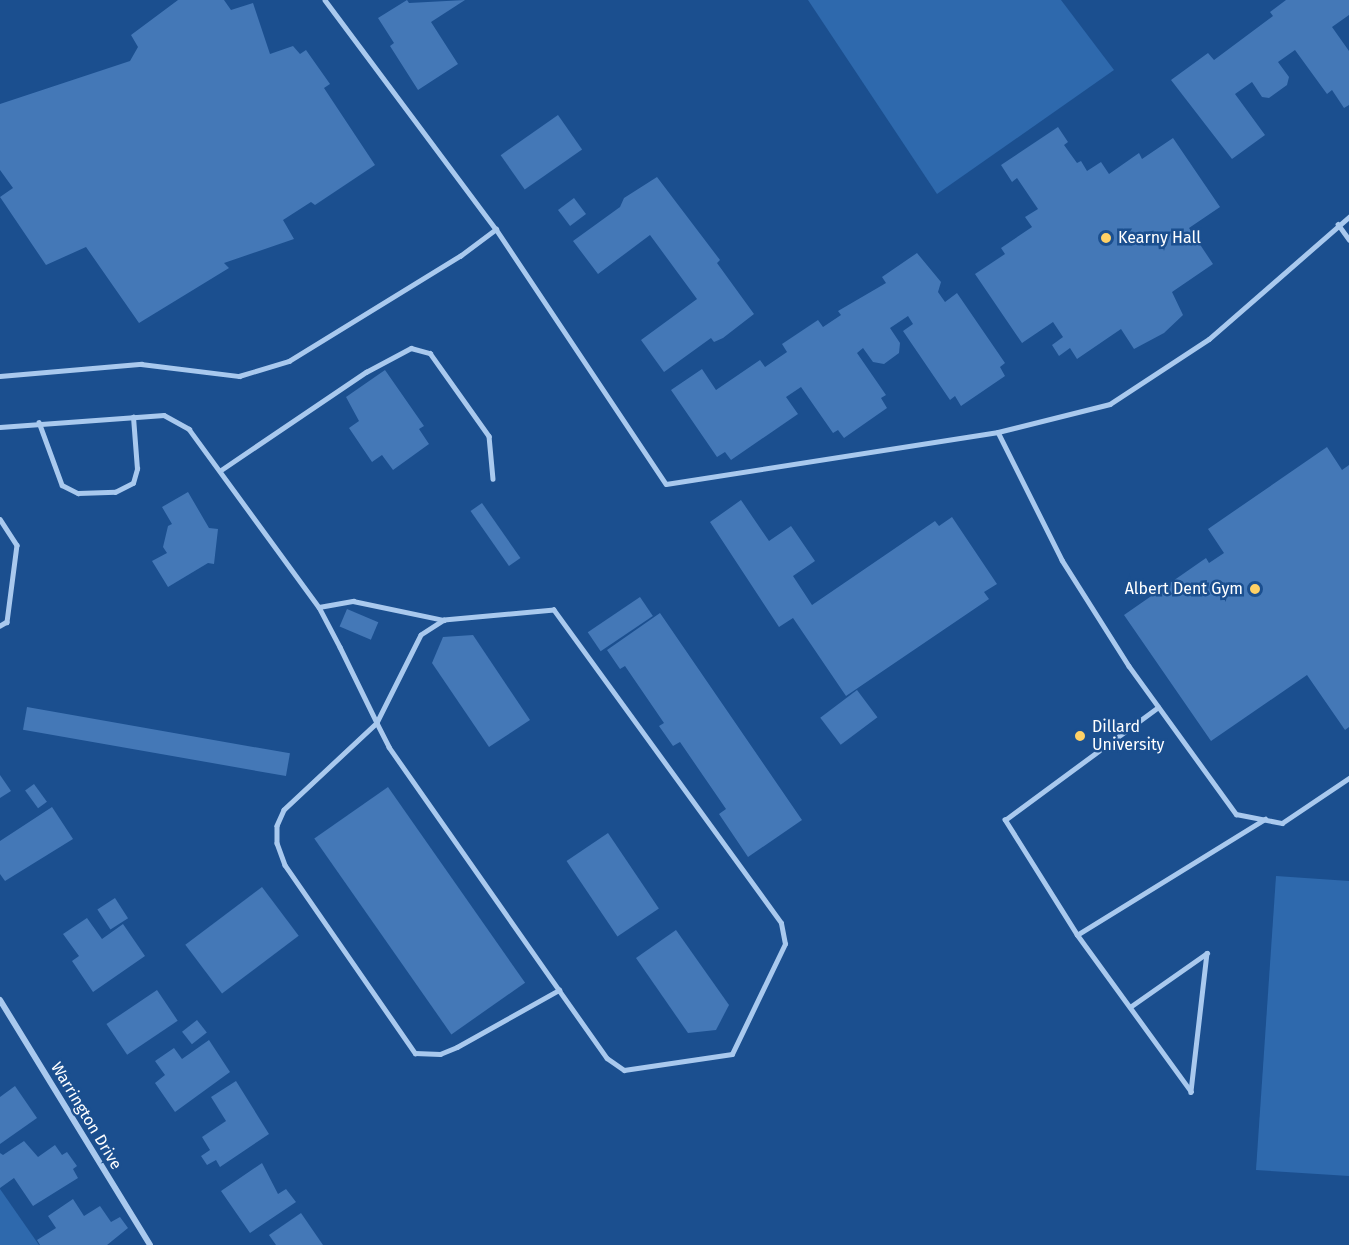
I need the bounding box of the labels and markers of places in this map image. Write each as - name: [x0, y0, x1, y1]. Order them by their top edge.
- place label: Kearny Hall: [1118, 228, 1201, 248]
- marker: Kearny Hall: [1099, 231, 1113, 245]
- place label: Albert Dent Gym: [1125, 579, 1243, 599]
- marker: Albert Dent Gym: [1248, 582, 1262, 596]
- place label: Dillard University: [1092, 717, 1164, 755]
- marker: Dillard University: [1073, 729, 1087, 743]

